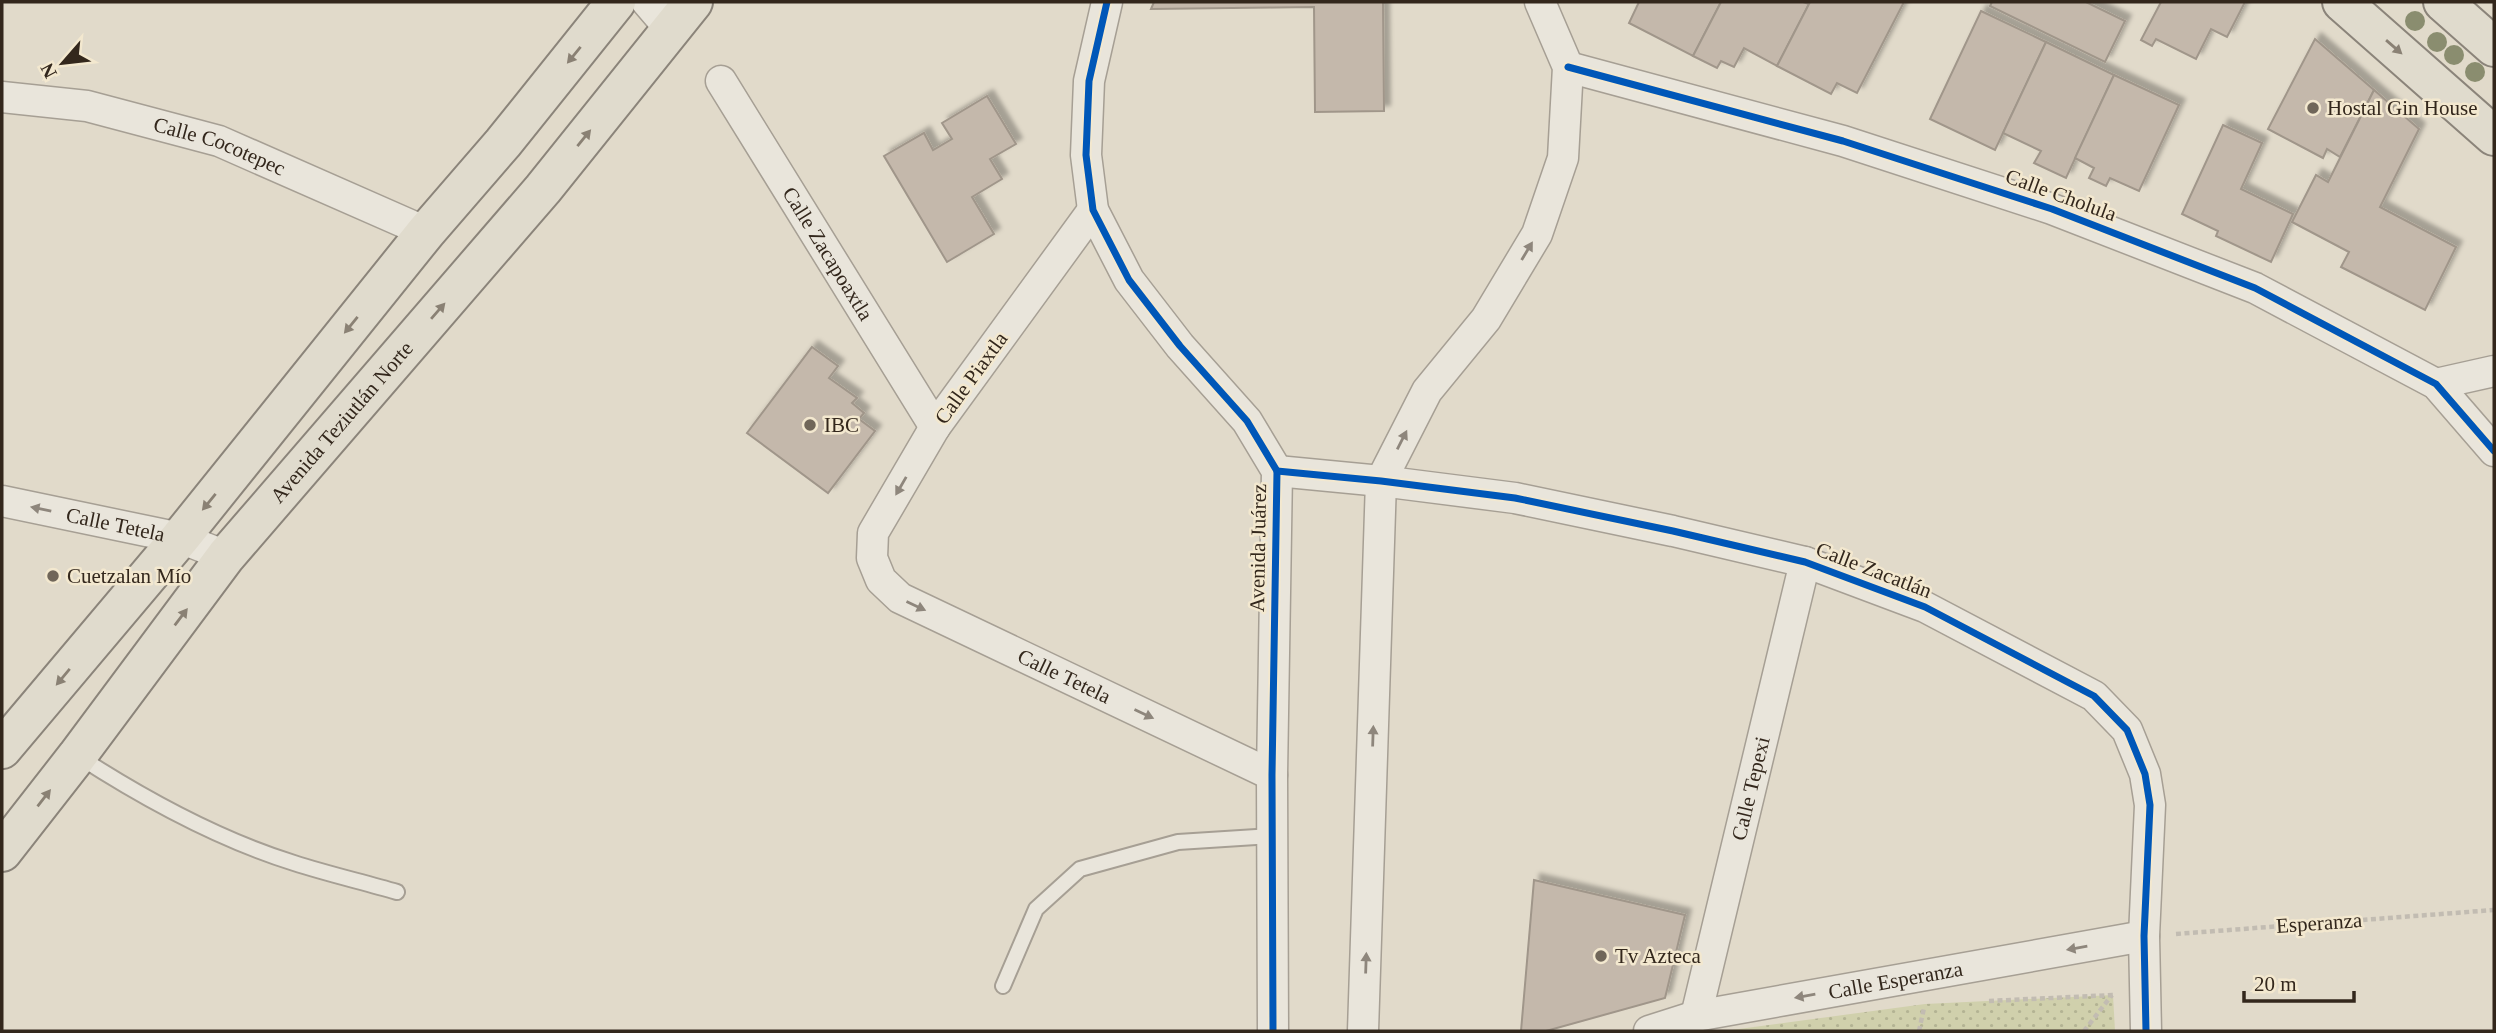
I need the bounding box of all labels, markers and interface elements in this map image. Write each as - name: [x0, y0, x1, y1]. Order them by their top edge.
- north arrow: [28, 28, 98, 98]
- one-way arrow: [2385, 39, 2402, 54]
- one-way arrow: [567, 46, 581, 64]
- text: N: [36, 60, 61, 82]
- place label: Hostal Gin House: [2327, 96, 2478, 120]
- marker: Hostal Gin House: [2305, 100, 2321, 116]
- street label: Calle Cocotepec: [151, 112, 289, 181]
- one-way arrow: [577, 129, 592, 147]
- street label: Calle Cholula: [2002, 164, 2120, 226]
- street label: Calle Zacapoaxtla: [778, 183, 878, 325]
- one-way arrow: [1521, 241, 1533, 260]
- one-way arrow: [430, 303, 445, 320]
- one-way arrow: [344, 317, 359, 334]
- street label: Calle Piaxtla: [930, 327, 1013, 429]
- street label: Avenida Teziutlán Norte: [265, 337, 418, 508]
- place label: IBC: [824, 413, 859, 437]
- marker: IBC: [802, 417, 818, 433]
- one-way arrow: [1397, 430, 1408, 450]
- one-way arrow: [895, 476, 907, 495]
- street label: Avenida Juárez: [1245, 484, 1271, 612]
- one-way arrow: [201, 493, 216, 511]
- one-way arrow: [30, 503, 52, 514]
- street label: Calle Tetela: [64, 503, 168, 547]
- street label: Calle Zacatlán: [1813, 537, 1936, 603]
- place label: Cuetzalan Mío: [67, 564, 191, 588]
- marker: Cuetzalan Mío: [45, 568, 61, 584]
- one-way arrow: [906, 601, 927, 612]
- one-way arrow: [174, 608, 188, 626]
- street label: Calle Tetela: [1014, 644, 1115, 709]
- one-way arrow: [56, 669, 71, 686]
- one-way arrow: [1134, 708, 1154, 720]
- one-way arrow: [1367, 724, 1379, 746]
- street label: Calle Tepexi: [1727, 734, 1775, 843]
- one-way arrow: [36, 790, 51, 808]
- street label: Esperanza: [2275, 908, 2364, 938]
- one-way arrow: [2066, 943, 2088, 954]
- place label: Tv Azteca: [1615, 944, 1701, 968]
- marker: Tv Azteca: [1593, 948, 1609, 964]
- one-way arrow: [1360, 952, 1371, 974]
- street label: Calle Esperanza: [1826, 956, 1965, 1004]
- scale bar: [2244, 960, 2354, 1004]
- text: 20 m: [2254, 972, 2297, 996]
- one-way arrow: [1794, 991, 1816, 1002]

